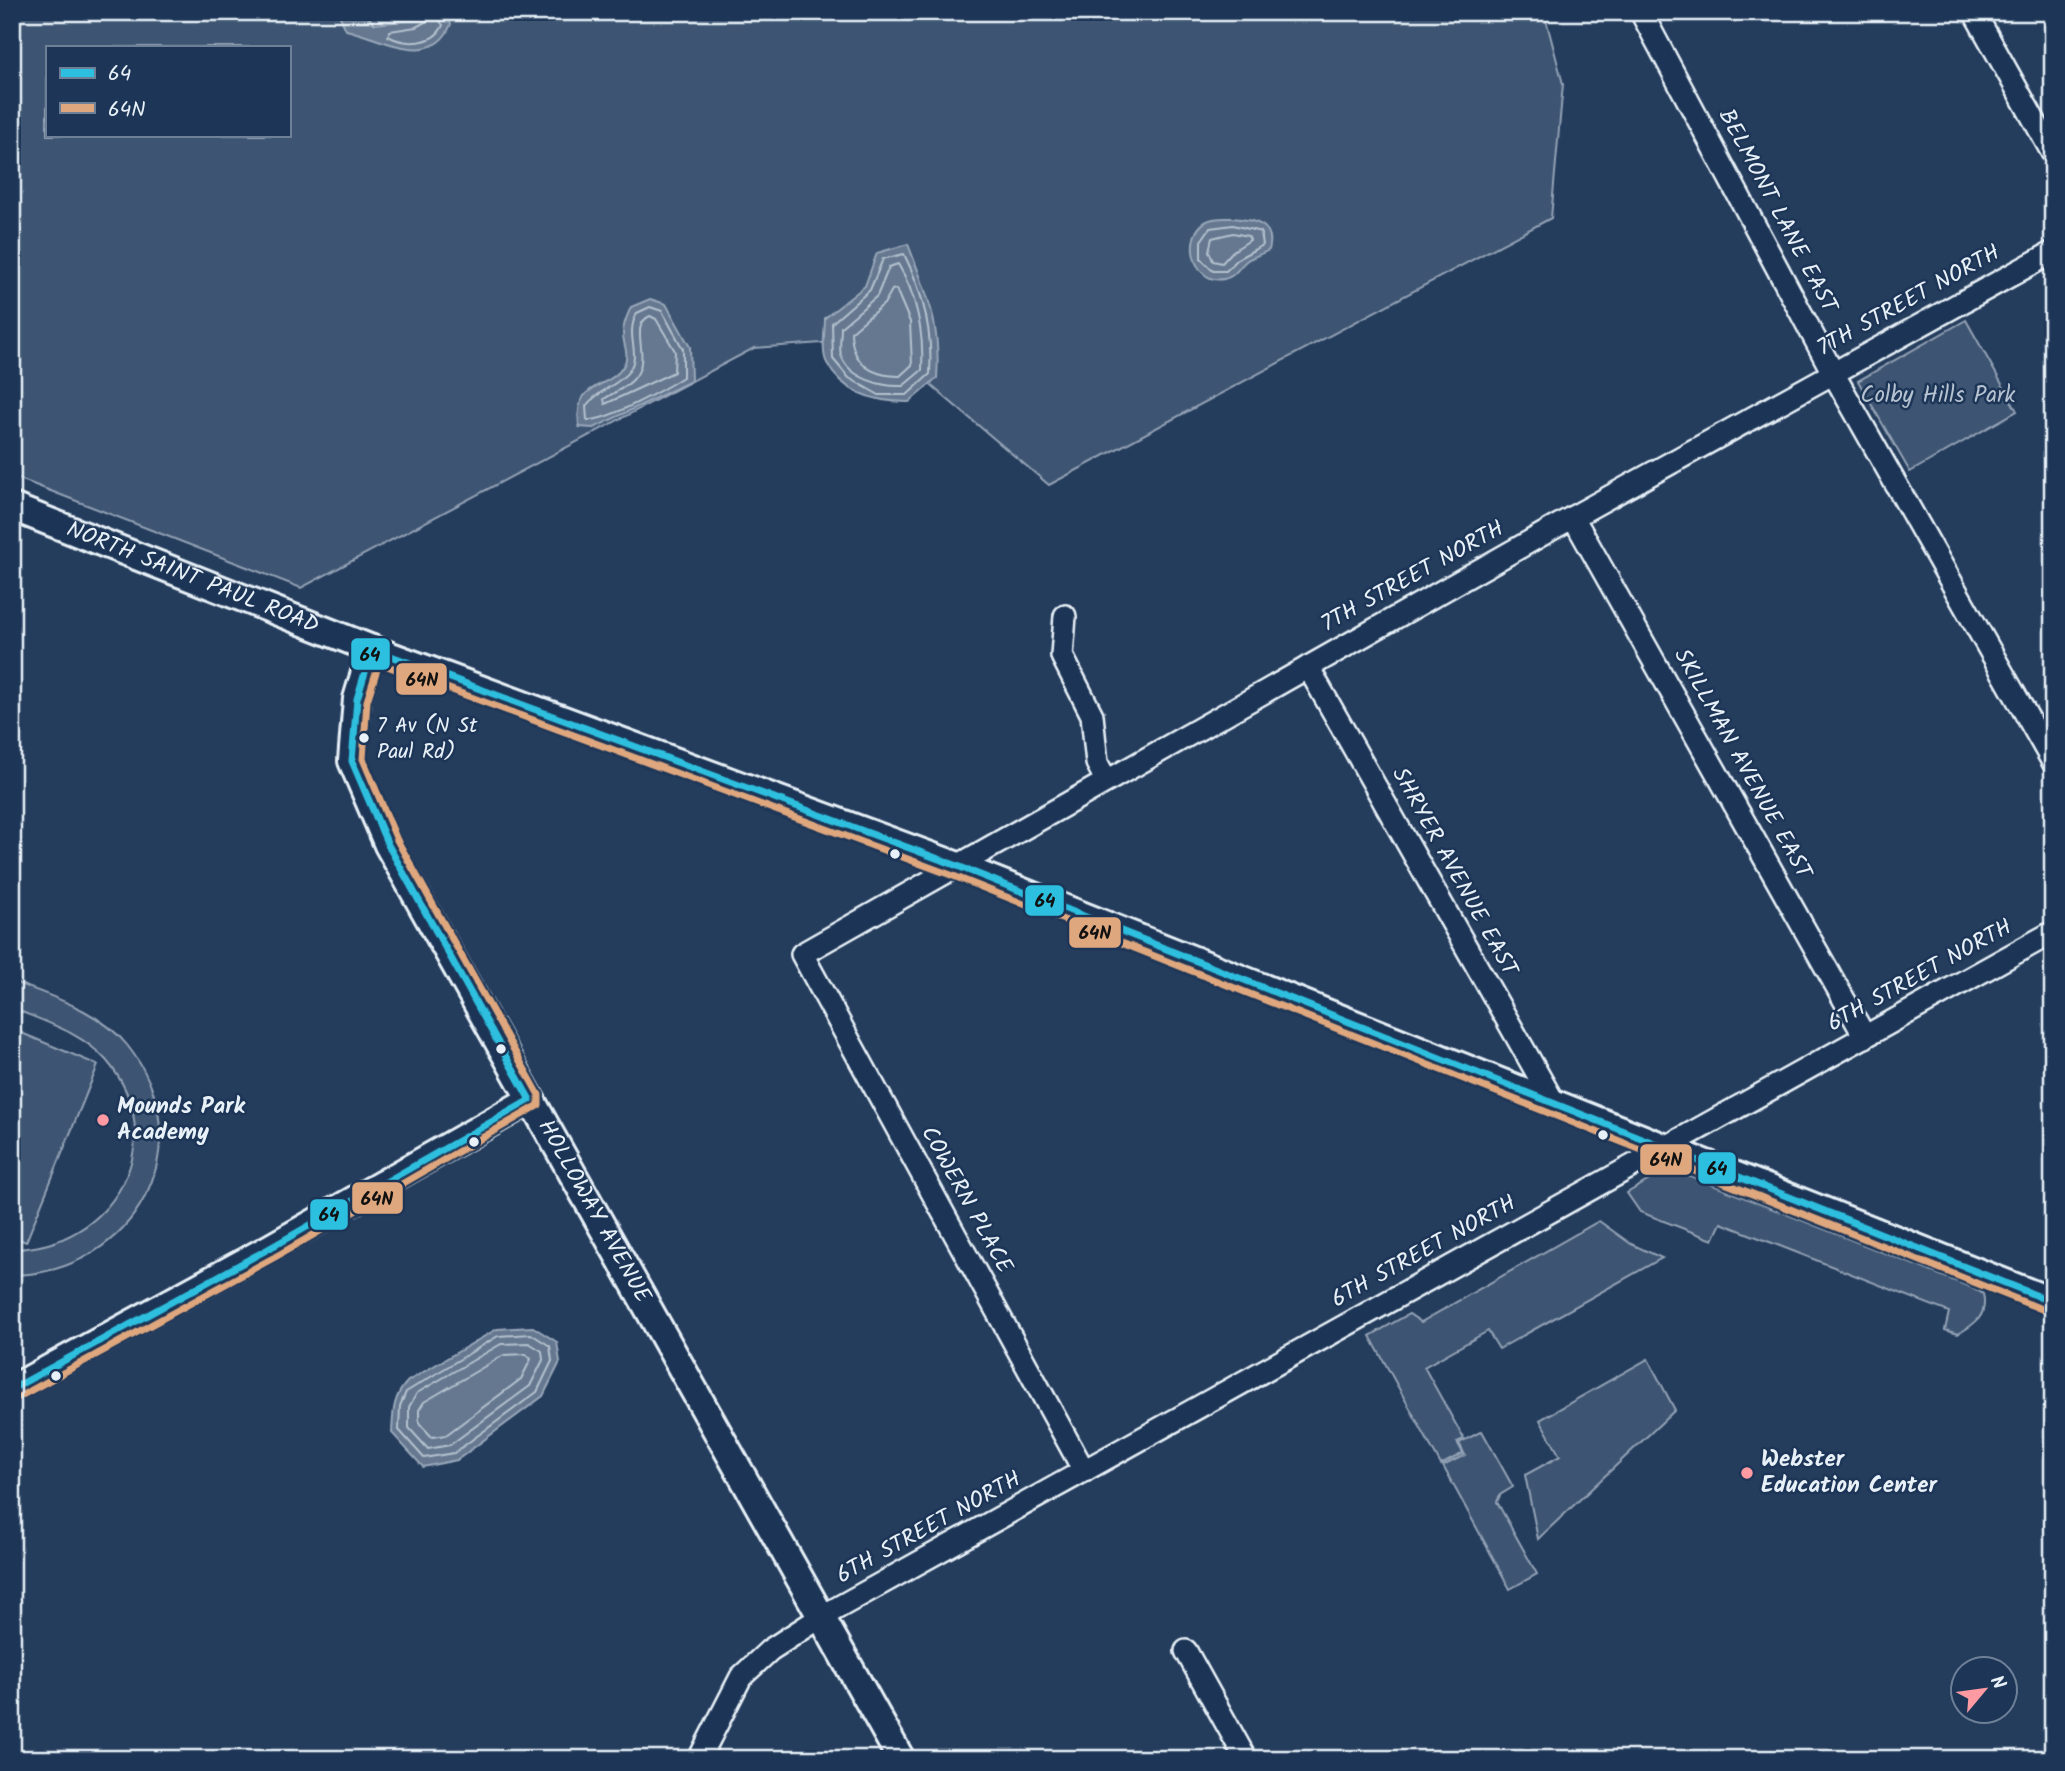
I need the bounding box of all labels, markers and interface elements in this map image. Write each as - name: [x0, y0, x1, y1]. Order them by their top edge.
- legend: [46, 46, 290, 136]
- text: 64: [108, 58, 131, 91]
- text: 64N: [108, 94, 145, 127]
- street label: BELMONT LANE EAST: [1708, 102, 1847, 321]
- street label: 7TH STREET NORTH: [1811, 236, 2007, 366]
- park label: Colby Hills Park: [1861, 378, 2016, 414]
- street label: NORTH SAINT PAUL ROAD: [61, 512, 324, 644]
- street label: 7TH STREET NORTH: [1315, 512, 1511, 642]
- line badge: 64: [350, 637, 391, 671]
- text: 64: [360, 641, 381, 671]
- street label: SKILLMAN AVENUE EAST: [1664, 642, 1821, 887]
- line badge: 64N: [395, 662, 448, 696]
- text: 64N: [406, 666, 438, 696]
- place label: 7 Av (N St Paul Rd): [377, 710, 478, 769]
- marker: 7 Av (N St Paul Rd): [357, 731, 371, 745]
- street label: SHRYER AVENUE EAST: [1382, 761, 1527, 985]
- unlabelled marker: [888, 847, 902, 861]
- line badge: 64: [1024, 884, 1065, 917]
- text: 64: [1035, 887, 1056, 917]
- street label: 6TH STREET NORTH: [1821, 910, 2019, 1042]
- line badge: 64N: [1068, 916, 1122, 949]
- text: 64N: [1079, 919, 1111, 949]
- unlabelled marker: [494, 1042, 508, 1056]
- place label: Mounds Park Academy: [117, 1089, 245, 1151]
- marker: Mounds Park Academy: [95, 1112, 111, 1128]
- street label: HOLLOWAY AVENUE: [528, 1113, 660, 1310]
- street label: COWERN PLACE: [911, 1120, 1022, 1281]
- unlabelled marker: [1596, 1128, 1610, 1142]
- unlabelled marker: [467, 1135, 481, 1149]
- line badge: 64N: [1639, 1143, 1693, 1176]
- text: 64N: [1650, 1146, 1682, 1176]
- line badge: 64: [1697, 1151, 1737, 1185]
- text: 64: [1707, 1155, 1728, 1185]
- line badge: 64N: [351, 1181, 404, 1215]
- text: 64N: [361, 1185, 393, 1215]
- street label: 6TH STREET NORTH: [1325, 1186, 1523, 1318]
- line badge: 64: [309, 1198, 349, 1231]
- text: 64: [319, 1201, 340, 1231]
- unlabelled marker: [49, 1369, 63, 1383]
- place label: Webster Education Center: [1761, 1442, 1938, 1504]
- street label: 6TH STREET NORTH: [830, 1462, 1028, 1594]
- marker: Webster Education Center: [1739, 1465, 1755, 1481]
- north arrow: [1950, 1656, 2020, 1726]
- text: N: [1981, 1670, 2013, 1695]

